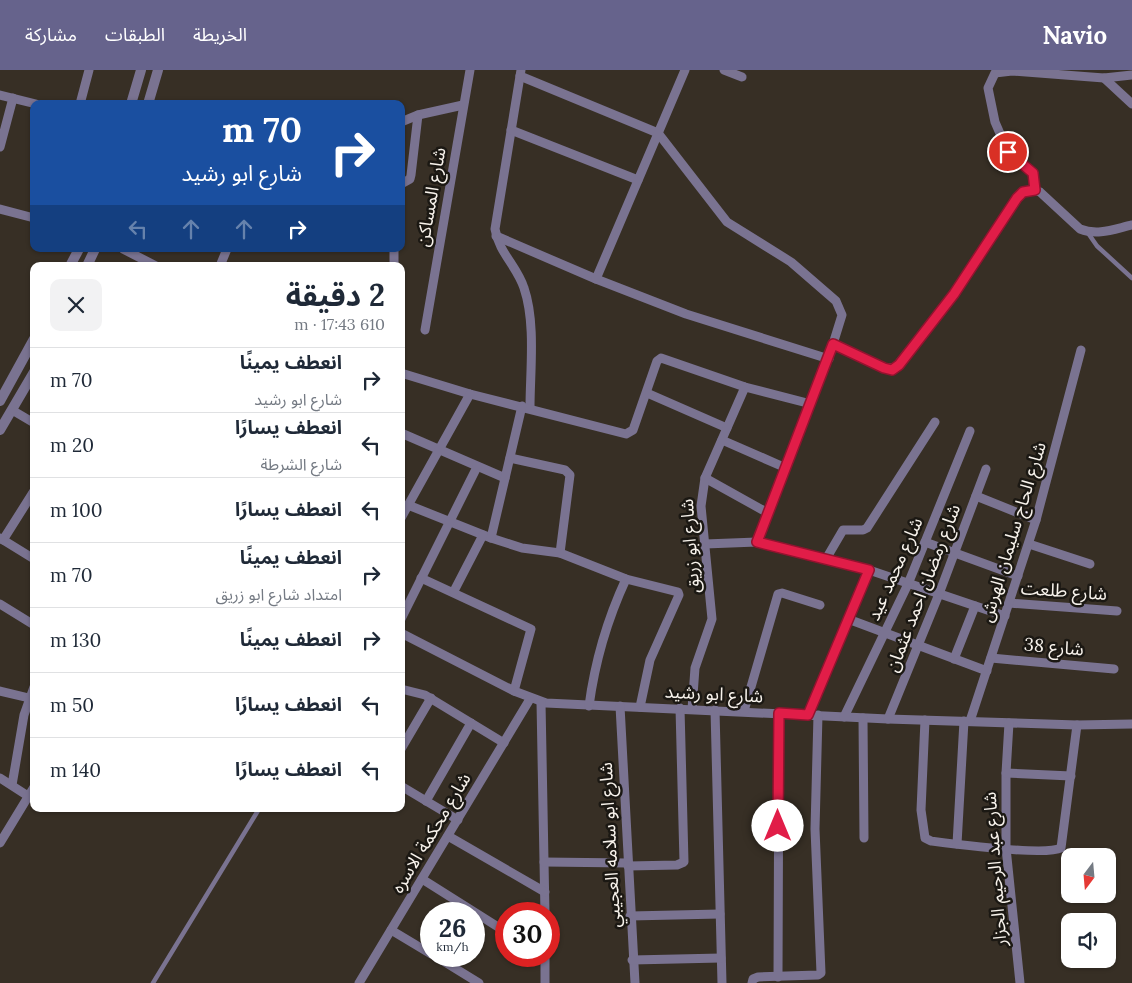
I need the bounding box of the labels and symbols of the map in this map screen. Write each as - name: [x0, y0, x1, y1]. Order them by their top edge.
- pin: [987, 131, 1029, 173]
- street label: شارع المساكن: [410, 146, 453, 249]
- street label: شارع الحاج سليمان الهرش: [974, 439, 1054, 626]
- street label: شارع ابو زريق: [675, 498, 707, 594]
- street label: شارع رمضان احمد عثمان: [880, 501, 968, 676]
- street label: شارع محمد عيد: [862, 514, 930, 625]
- street label: شارع طلعت: [1020, 576, 1108, 608]
- street label: شارع 38: [1023, 632, 1085, 664]
- street label: شارع ابو رشيد: [664, 679, 764, 711]
- street label: شارع ابو سلامه العجيبي: [594, 761, 628, 928]
- street label: شارع محكمة الاسره: [386, 768, 478, 899]
- street label: شارع عبد الرحيم الجزار: [978, 791, 1014, 948]
- position arrow: [751, 799, 803, 851]
- north arrow: [1061, 848, 1116, 902]
- speed limit sign: 30: [495, 902, 560, 967]

